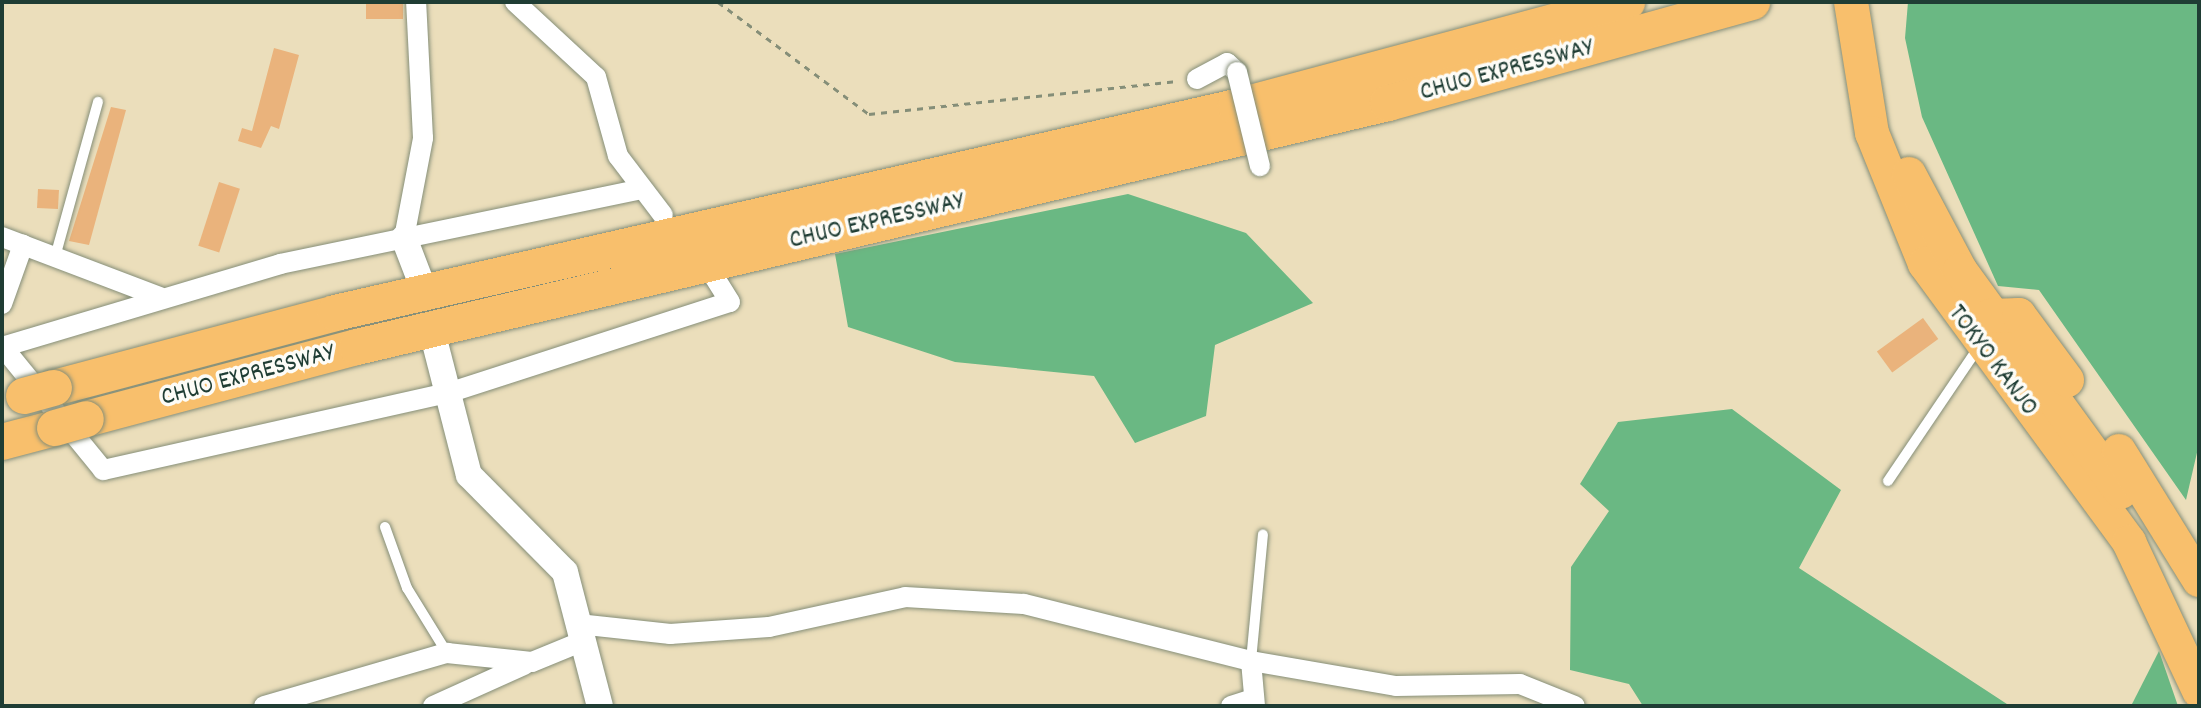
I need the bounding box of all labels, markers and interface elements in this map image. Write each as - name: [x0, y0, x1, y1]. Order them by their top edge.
- street label: CHUO EXPRESSWAY: [1417, 33, 1597, 109]
- street label: CHUO EXPRESSWAY: [787, 187, 967, 257]
- street label: TOKYO KANJO: [1940, 299, 2044, 423]
- street label: CHUO EXPRESSWAY: [158, 338, 338, 414]

